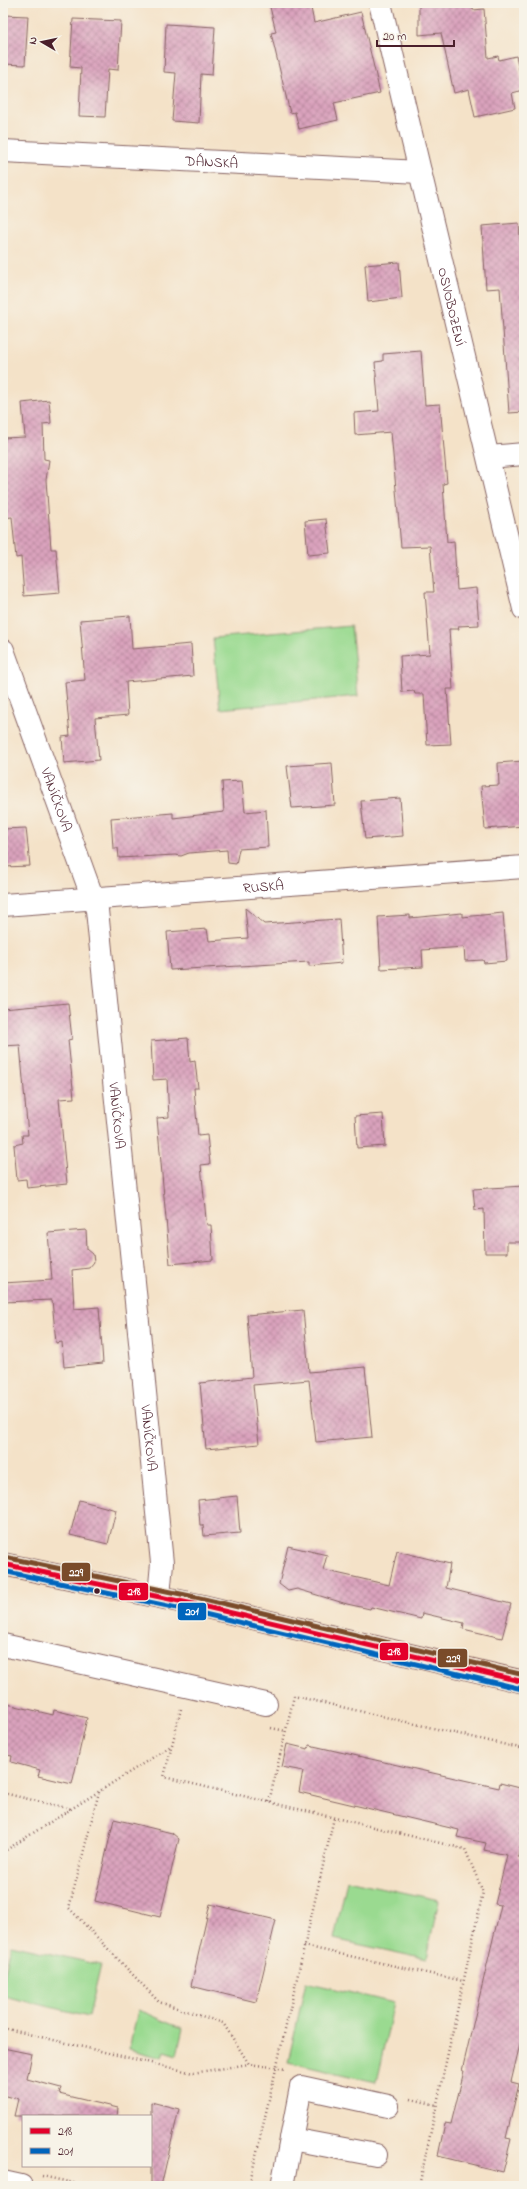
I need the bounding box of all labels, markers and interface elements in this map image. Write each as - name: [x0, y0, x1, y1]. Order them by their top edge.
- north arrow: [22, 22, 62, 62]
- scale bar: [377, 22, 454, 48]
- text: 20 m: [383, 28, 406, 46]
- text: N: [25, 36, 42, 46]
- street label: DÁNSKÁ: [184, 151, 239, 175]
- street label: OSVOBOZENÍ: [431, 265, 470, 348]
- street label: VANÍČKOVA: [34, 764, 77, 835]
- street label: RUSKÁ: [242, 875, 285, 899]
- street label: VANÍČKOVA: [102, 1080, 130, 1150]
- street label: VANÍČKOVA: [134, 1403, 162, 1472]
- line badge: 229: [61, 1562, 91, 1582]
- text: 229: [68, 1565, 84, 1581]
- line badge: 218: [118, 1582, 149, 1601]
- text: 218: [126, 1584, 141, 1600]
- unlabelled marker: [92, 1586, 102, 1596]
- line badge: 201: [177, 1602, 207, 1621]
- text: 201: [184, 1604, 199, 1620]
- line badge: 218: [379, 1642, 409, 1661]
- text: 218: [386, 1644, 401, 1660]
- line badge: 229: [437, 1648, 468, 1668]
- text: 229: [445, 1651, 461, 1667]
- legend: [22, 2115, 152, 2167]
- text: 218: [58, 2123, 73, 2141]
- text: 201: [58, 2143, 73, 2161]

